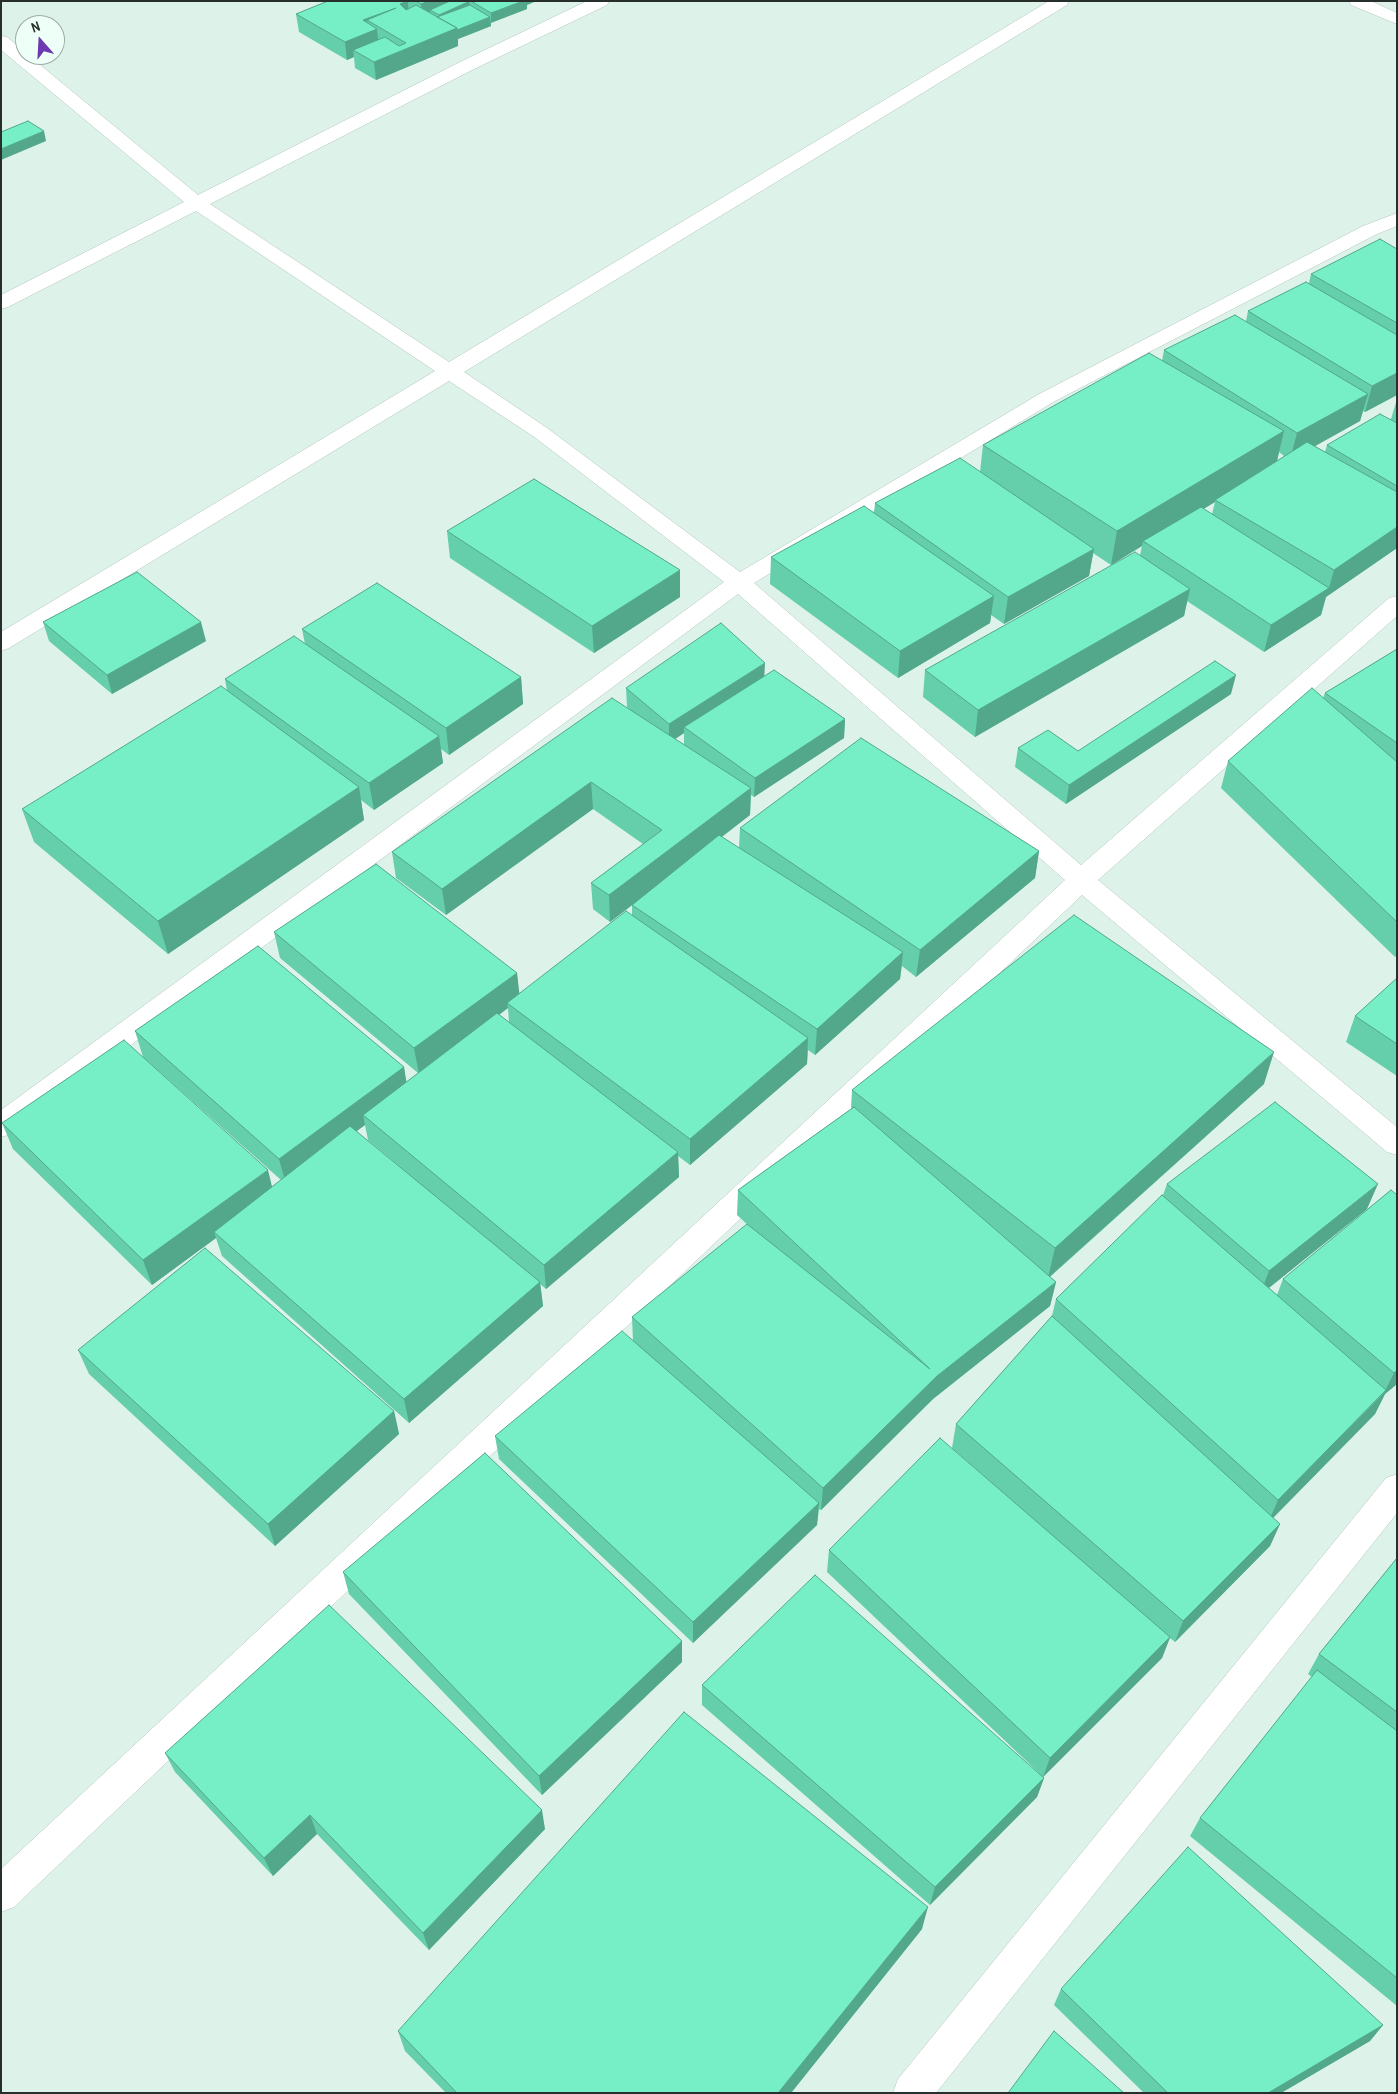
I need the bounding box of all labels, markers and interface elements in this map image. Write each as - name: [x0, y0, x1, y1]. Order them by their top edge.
- north arrow: [15, 15, 65, 65]
- text: N: [29, 17, 42, 37]

